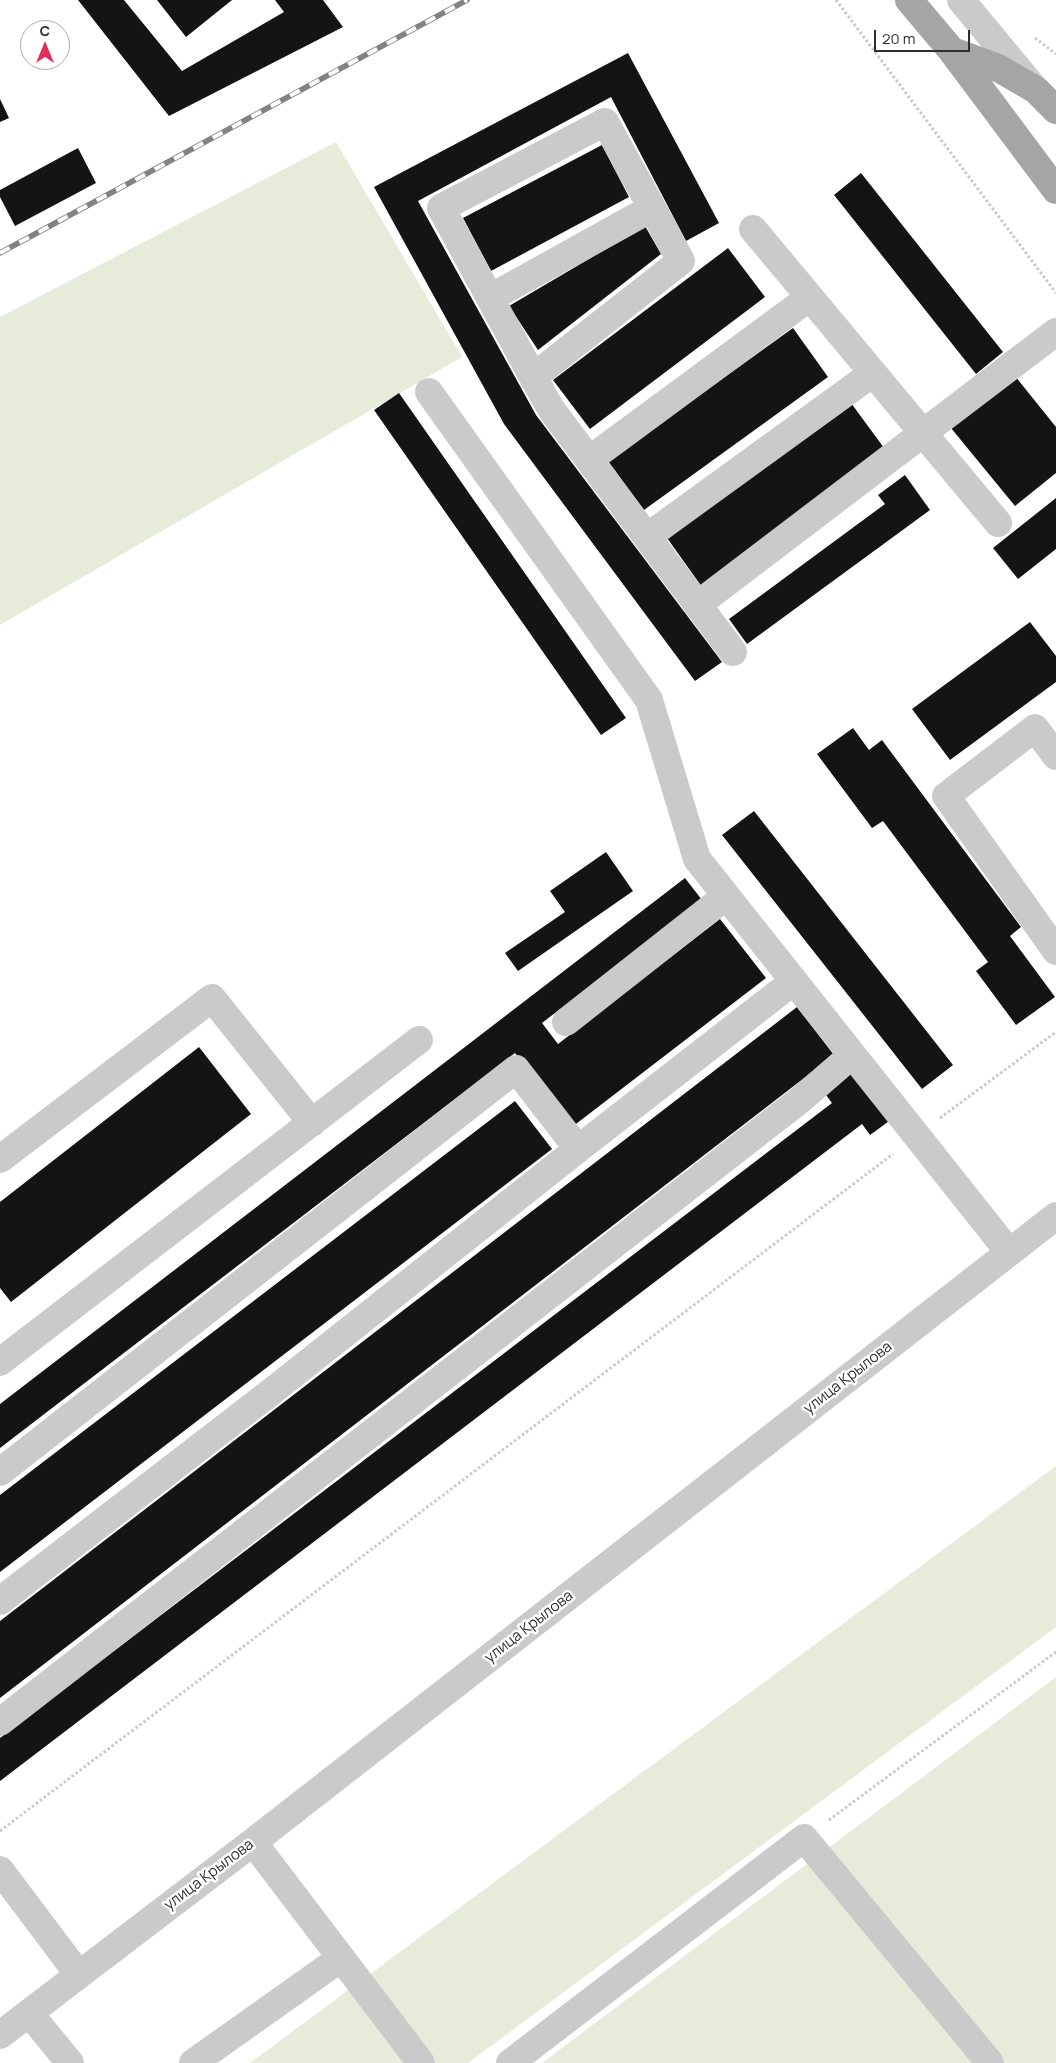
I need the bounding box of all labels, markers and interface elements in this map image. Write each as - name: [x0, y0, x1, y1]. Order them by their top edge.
- north arrow: [20, 20, 70, 70]
- scale bar: [876, 20, 972, 52]
- text: С: [40, 21, 50, 40]
- text: 20 m: [882, 28, 915, 49]
- street label: улица Крылова: [800, 1338, 896, 1418]
- street label: улица Крылова: [481, 1587, 577, 1667]
- street label: улица Крылова: [161, 1836, 257, 1914]

